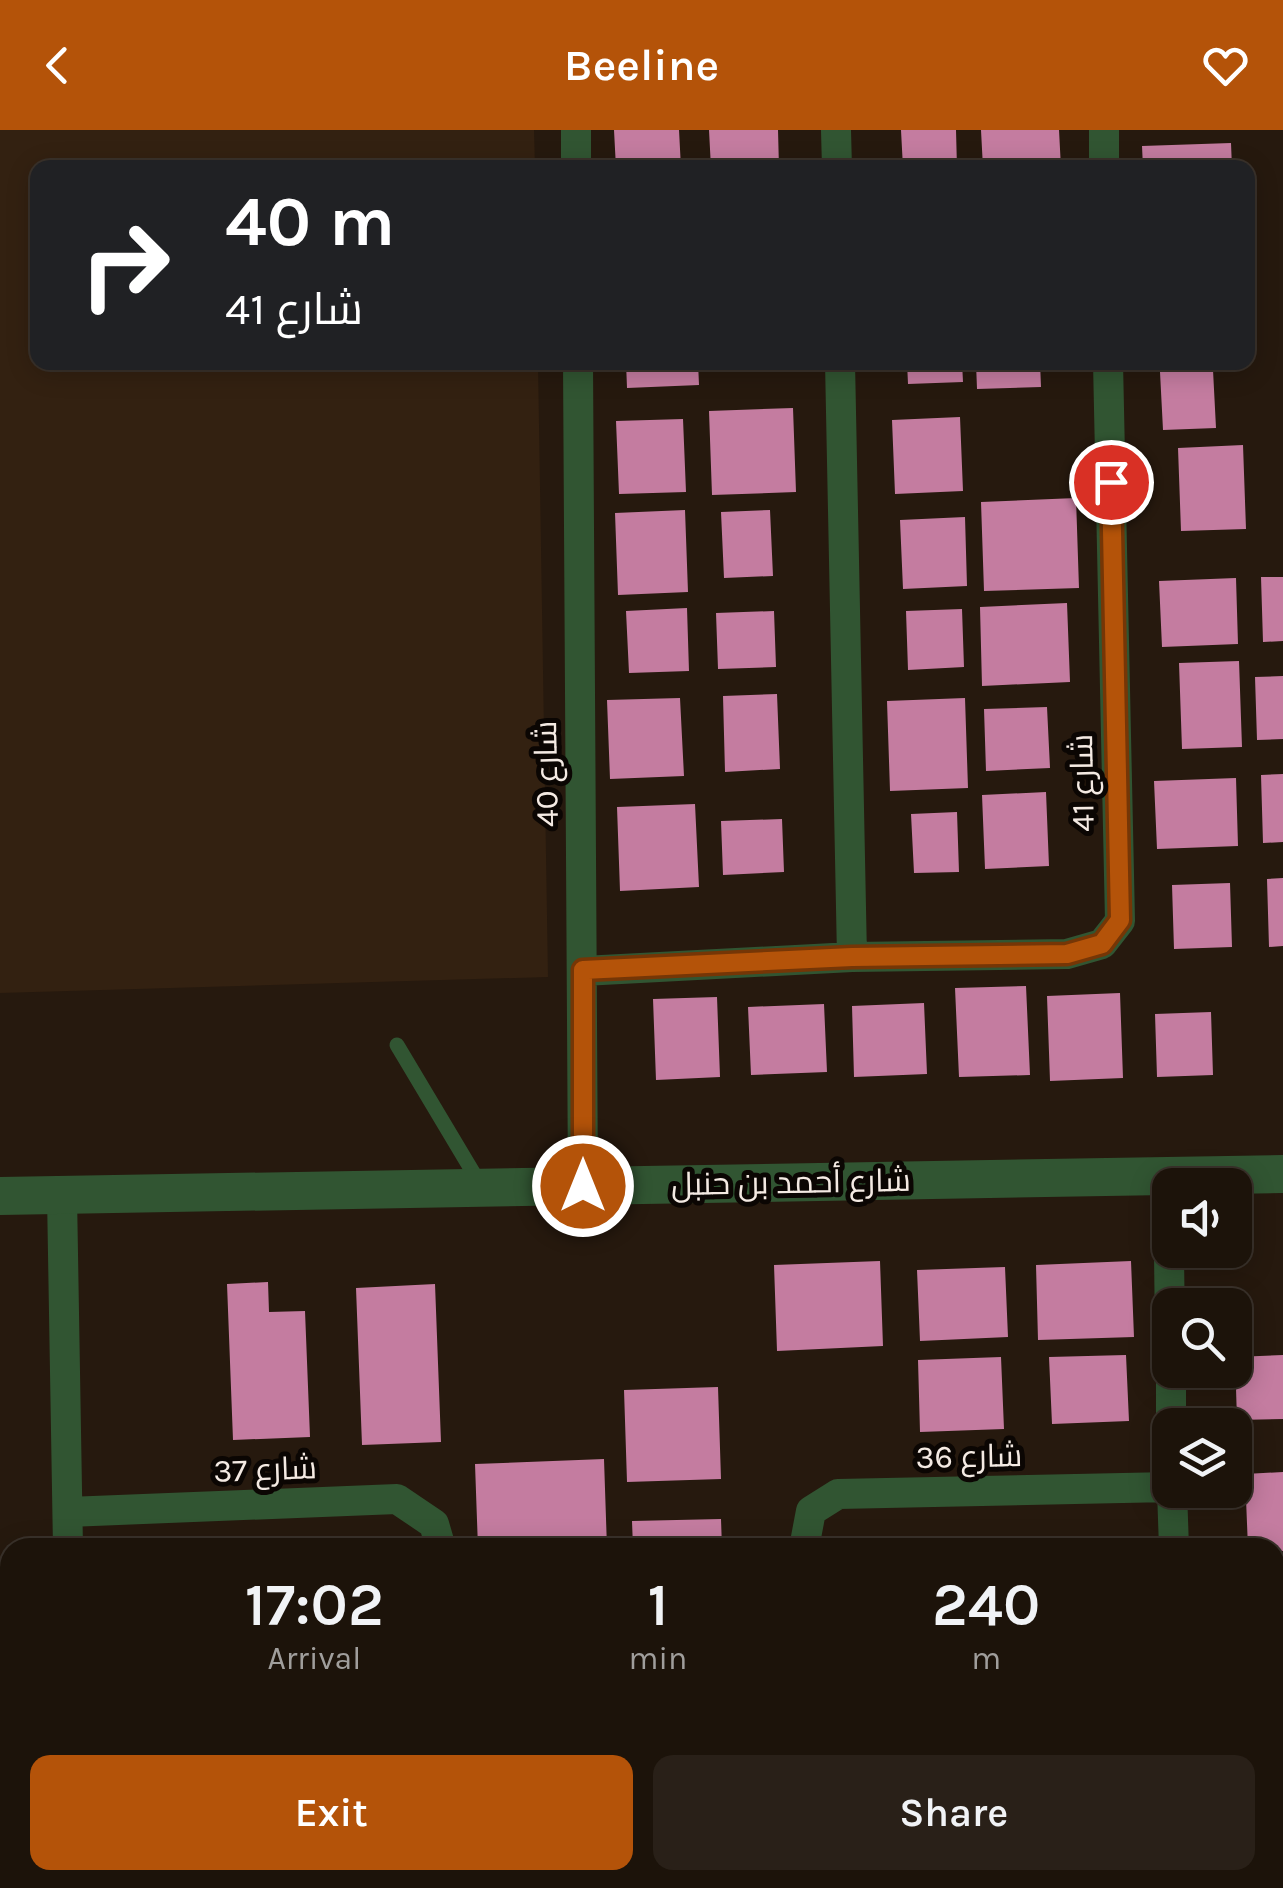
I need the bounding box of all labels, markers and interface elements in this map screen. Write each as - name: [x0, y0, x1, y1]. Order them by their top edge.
- icon: back: [30, 38, 85, 93]
- icon: heart: [1198, 38, 1253, 93]
- text: Beeline: [564, 39, 719, 91]
- text: 40 m: [225, 181, 395, 263]
- icon: right: [60, 200, 190, 330]
- text: شارع 41: [225, 283, 363, 335]
- pin: [1069, 440, 1154, 525]
- icon: arrive: [1084, 455, 1139, 510]
- street label: شارع 40: [527, 720, 569, 828]
- street label: شارع 41: [1063, 734, 1105, 832]
- position arrow: [531, 1134, 635, 1238]
- street label: شارع أحمد بن حنبل: [671, 1160, 911, 1206]
- map controls: [1152, 1168, 1252, 1508]
- button: sound: [1152, 1168, 1252, 1268]
- button: search: [1152, 1288, 1252, 1388]
- button: layers: [1152, 1408, 1252, 1508]
- street label: شارع 36: [915, 1437, 1023, 1479]
- street label: شارع 37: [213, 1449, 317, 1493]
- text: 17:02: [245, 1570, 384, 1640]
- text: 1: [647, 1570, 668, 1640]
- text: 240: [932, 1570, 1040, 1640]
- text: Arrival: [267, 1640, 361, 1677]
- text: min: [629, 1640, 687, 1677]
- text: m: [971, 1640, 1001, 1677]
- button: Exit: [30, 1755, 633, 1870]
- button: Share: [653, 1755, 1255, 1870]

